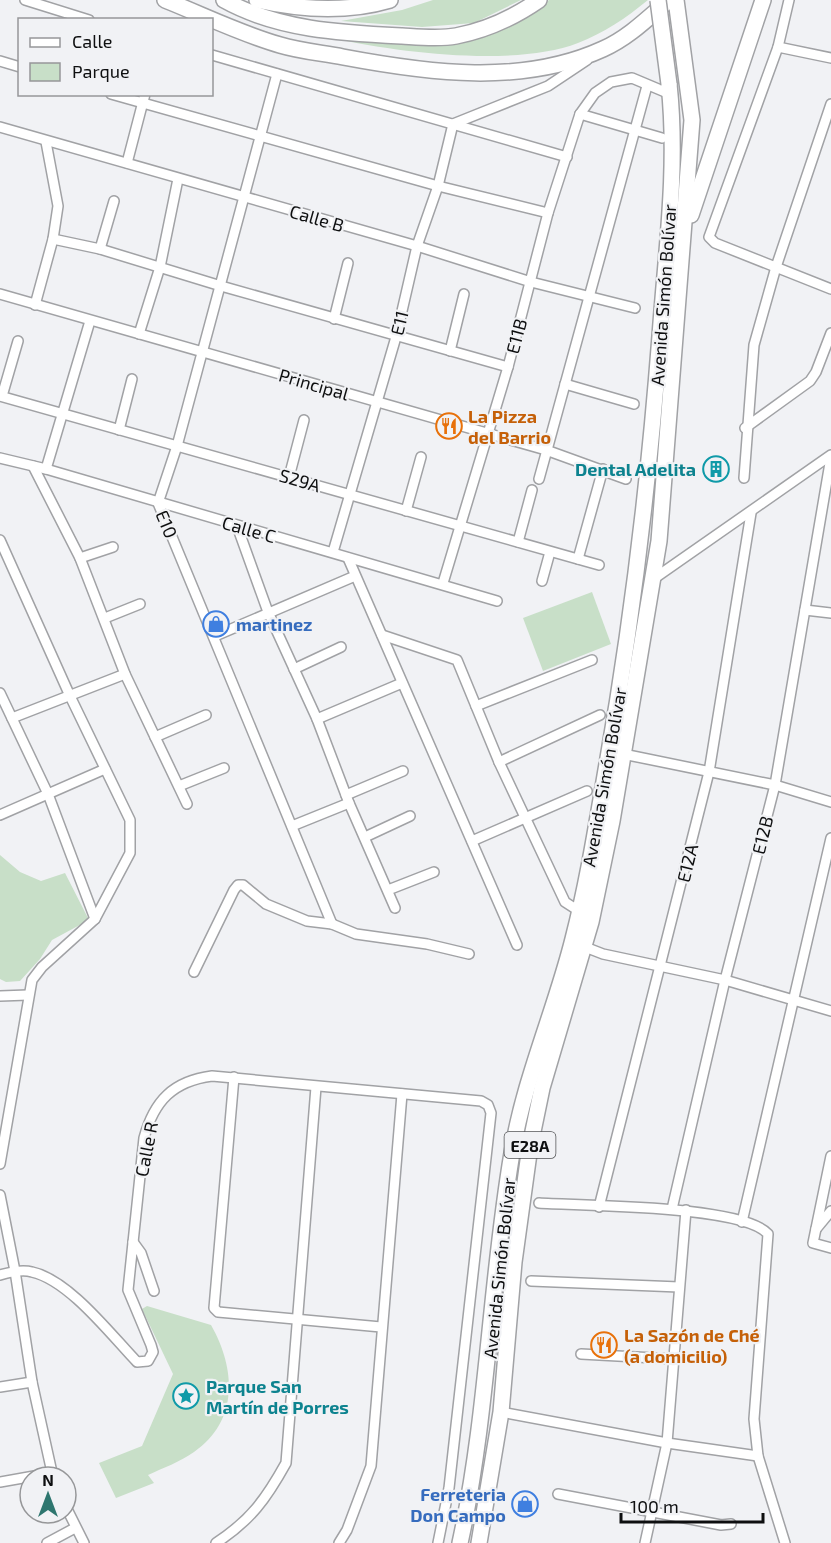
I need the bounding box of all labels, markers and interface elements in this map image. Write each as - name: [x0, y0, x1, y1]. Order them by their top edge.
- legend: [18, 18, 213, 96]
- text: Calle: [72, 30, 113, 52]
- text: Parque: [72, 60, 130, 82]
- street label: Calle B: [287, 200, 347, 236]
- street label: Avenida Simón Bolívar: [646, 204, 680, 386]
- street label: E11: [385, 308, 413, 338]
- street label: E11B: [501, 316, 531, 356]
- street label: Principal: [277, 364, 352, 405]
- place label: La Pizza del Barrio: [468, 405, 551, 448]
- restaurant icon: La Pizza del Barrio: [434, 411, 464, 441]
- building icon: Dental Adelita: [701, 454, 731, 484]
- place label: Dental Adelita: [575, 458, 696, 480]
- street label: S29A: [277, 464, 324, 497]
- street label: E10: [151, 507, 183, 541]
- street label: Calle C: [220, 511, 278, 547]
- shop icon: martinez: [201, 609, 231, 639]
- place label: martinez: [236, 613, 313, 635]
- street label: Avenida Simón Bolívar: [577, 686, 631, 868]
- street label: E12B: [747, 814, 777, 856]
- street label: E12A: [672, 841, 703, 884]
- street label: Calle R: [130, 1120, 162, 1178]
- road number: E28A: [504, 1132, 556, 1158]
- street label: Avenida Simón Bolívar: [479, 1176, 519, 1360]
- place label: La Sazón de Ché (a domicilio): [624, 1324, 760, 1367]
- restaurant icon: La Sazón de Ché (a domicilio): [589, 1330, 619, 1360]
- place label: Parque San Martín de Porres: [206, 1375, 349, 1418]
- place icon: Parque San Martín de Porres: [171, 1381, 201, 1411]
- north arrow: [18, 1465, 78, 1525]
- text: N: [42, 1470, 54, 1489]
- place label: Ferreteria Don Campo: [410, 1483, 506, 1526]
- scale bar: [621, 1486, 764, 1524]
- shop icon: Ferreteria Don Campo: [510, 1489, 540, 1519]
- text: 100 m: [630, 1495, 679, 1517]

